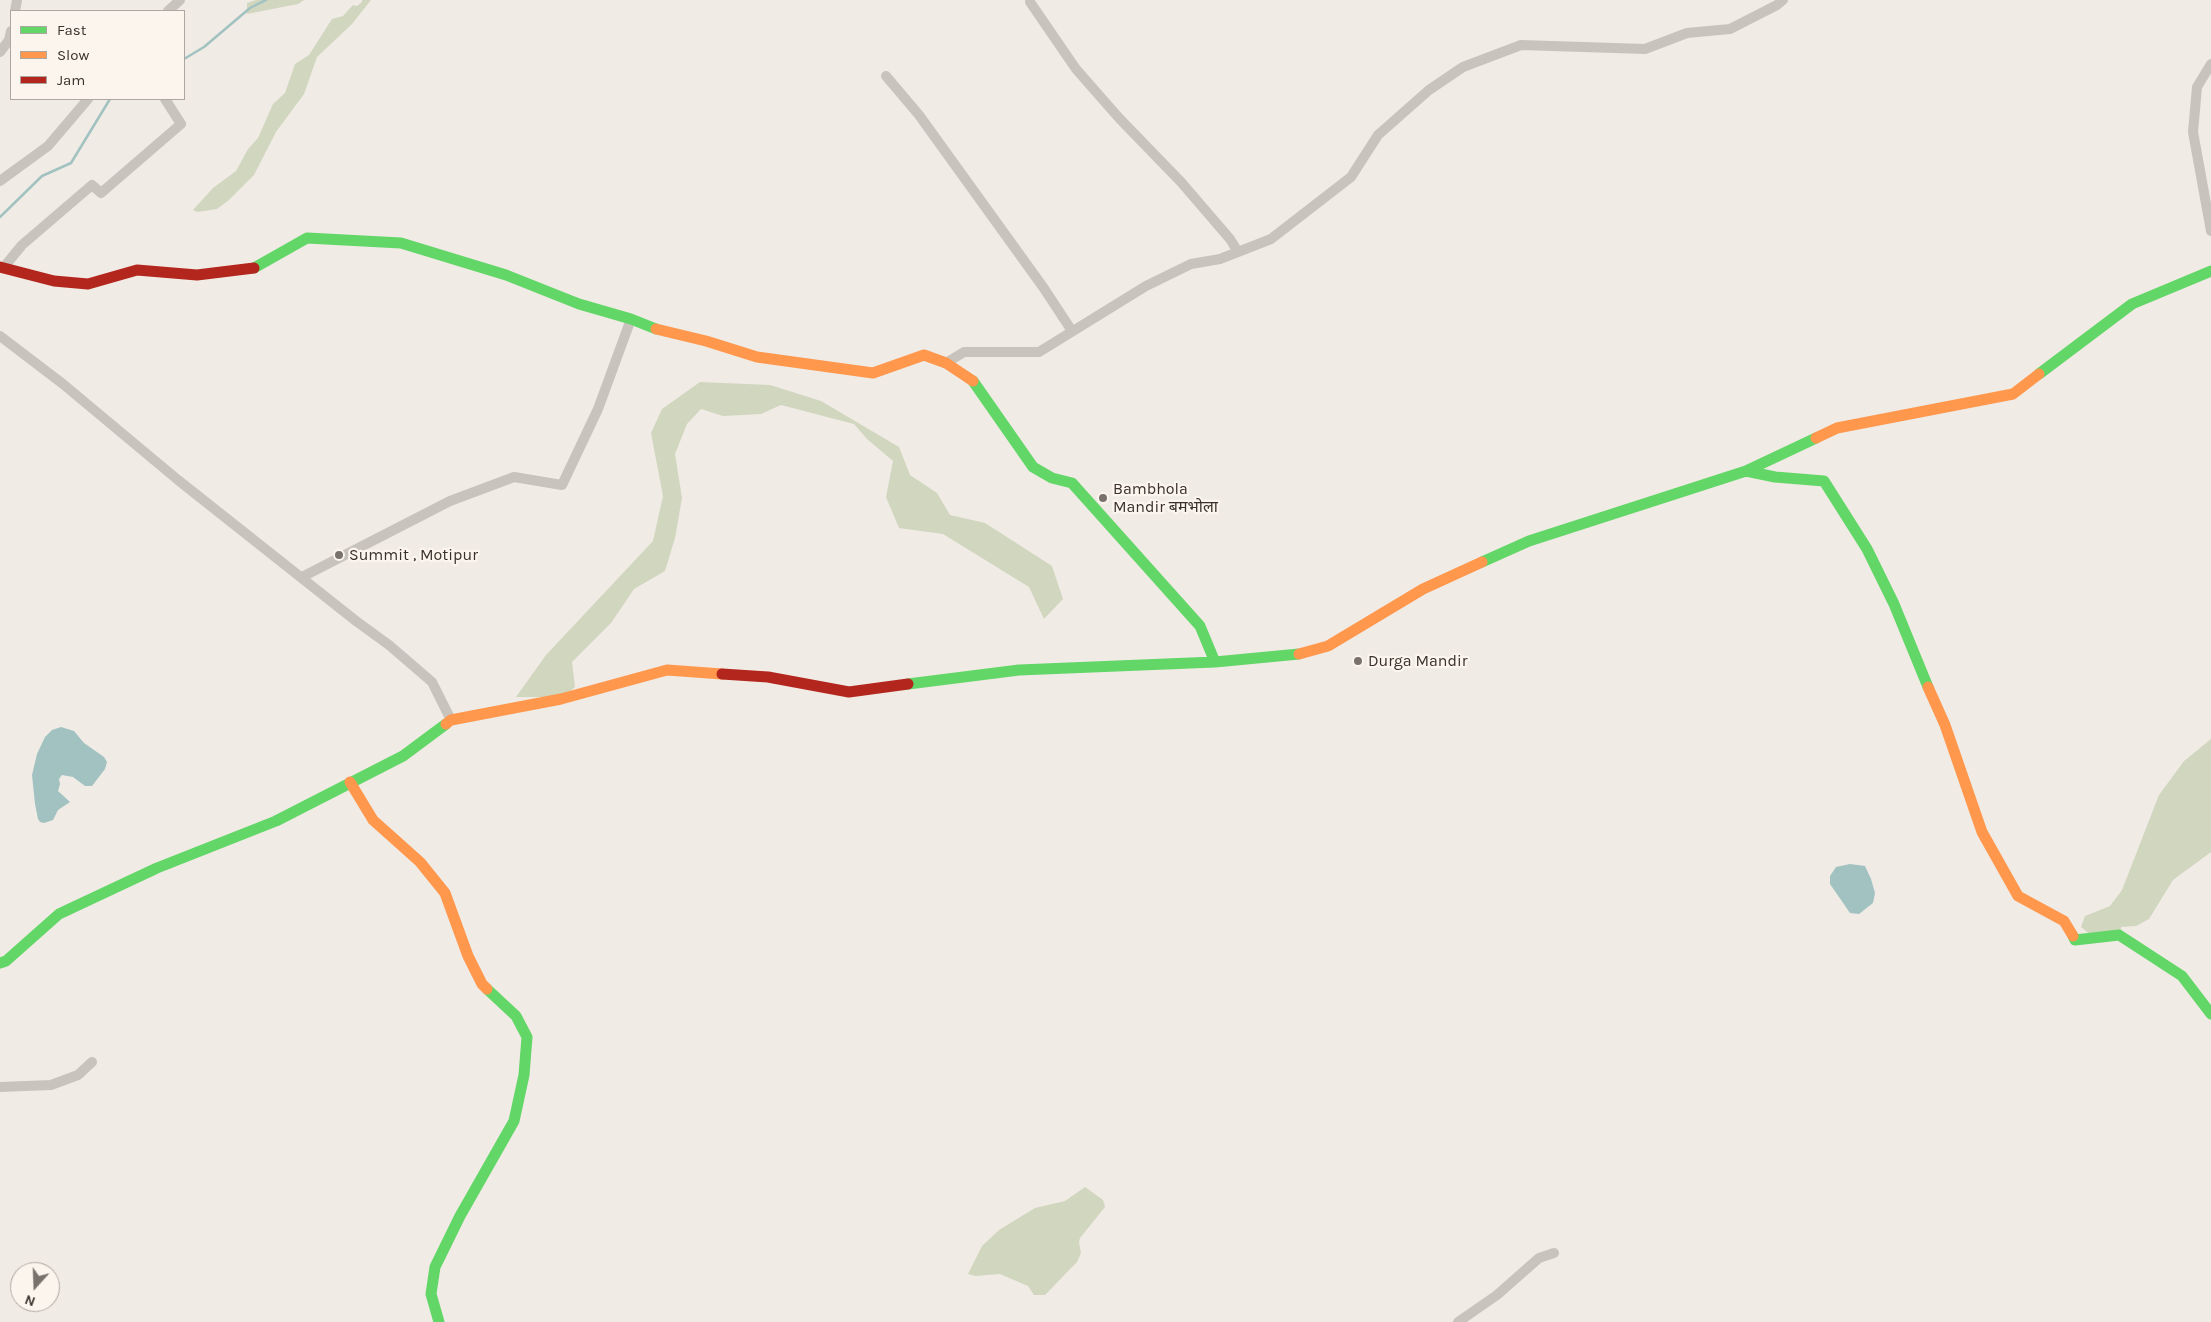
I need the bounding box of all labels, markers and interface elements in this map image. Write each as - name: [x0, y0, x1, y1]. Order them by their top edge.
- legend: [10, 10, 185, 100]
- text: Fast: [57, 21, 86, 39]
- text: Slow: [57, 46, 89, 64]
- text: Jam: [57, 71, 85, 89]
- place label: Bambhola Mandir बमभोला: [1113, 479, 1218, 517]
- marker: Bambhola Mandir बमभोला: [1097, 492, 1109, 504]
- place label: Summit , Motipur: [349, 545, 478, 565]
- marker: Summit , Motipur: [333, 549, 345, 561]
- place label: Durga Mandir: [1368, 651, 1467, 671]
- marker: Durga Mandir: [1352, 655, 1364, 667]
- north arrow: [10, 1262, 60, 1312]
- text: N: [22, 1291, 38, 1310]

